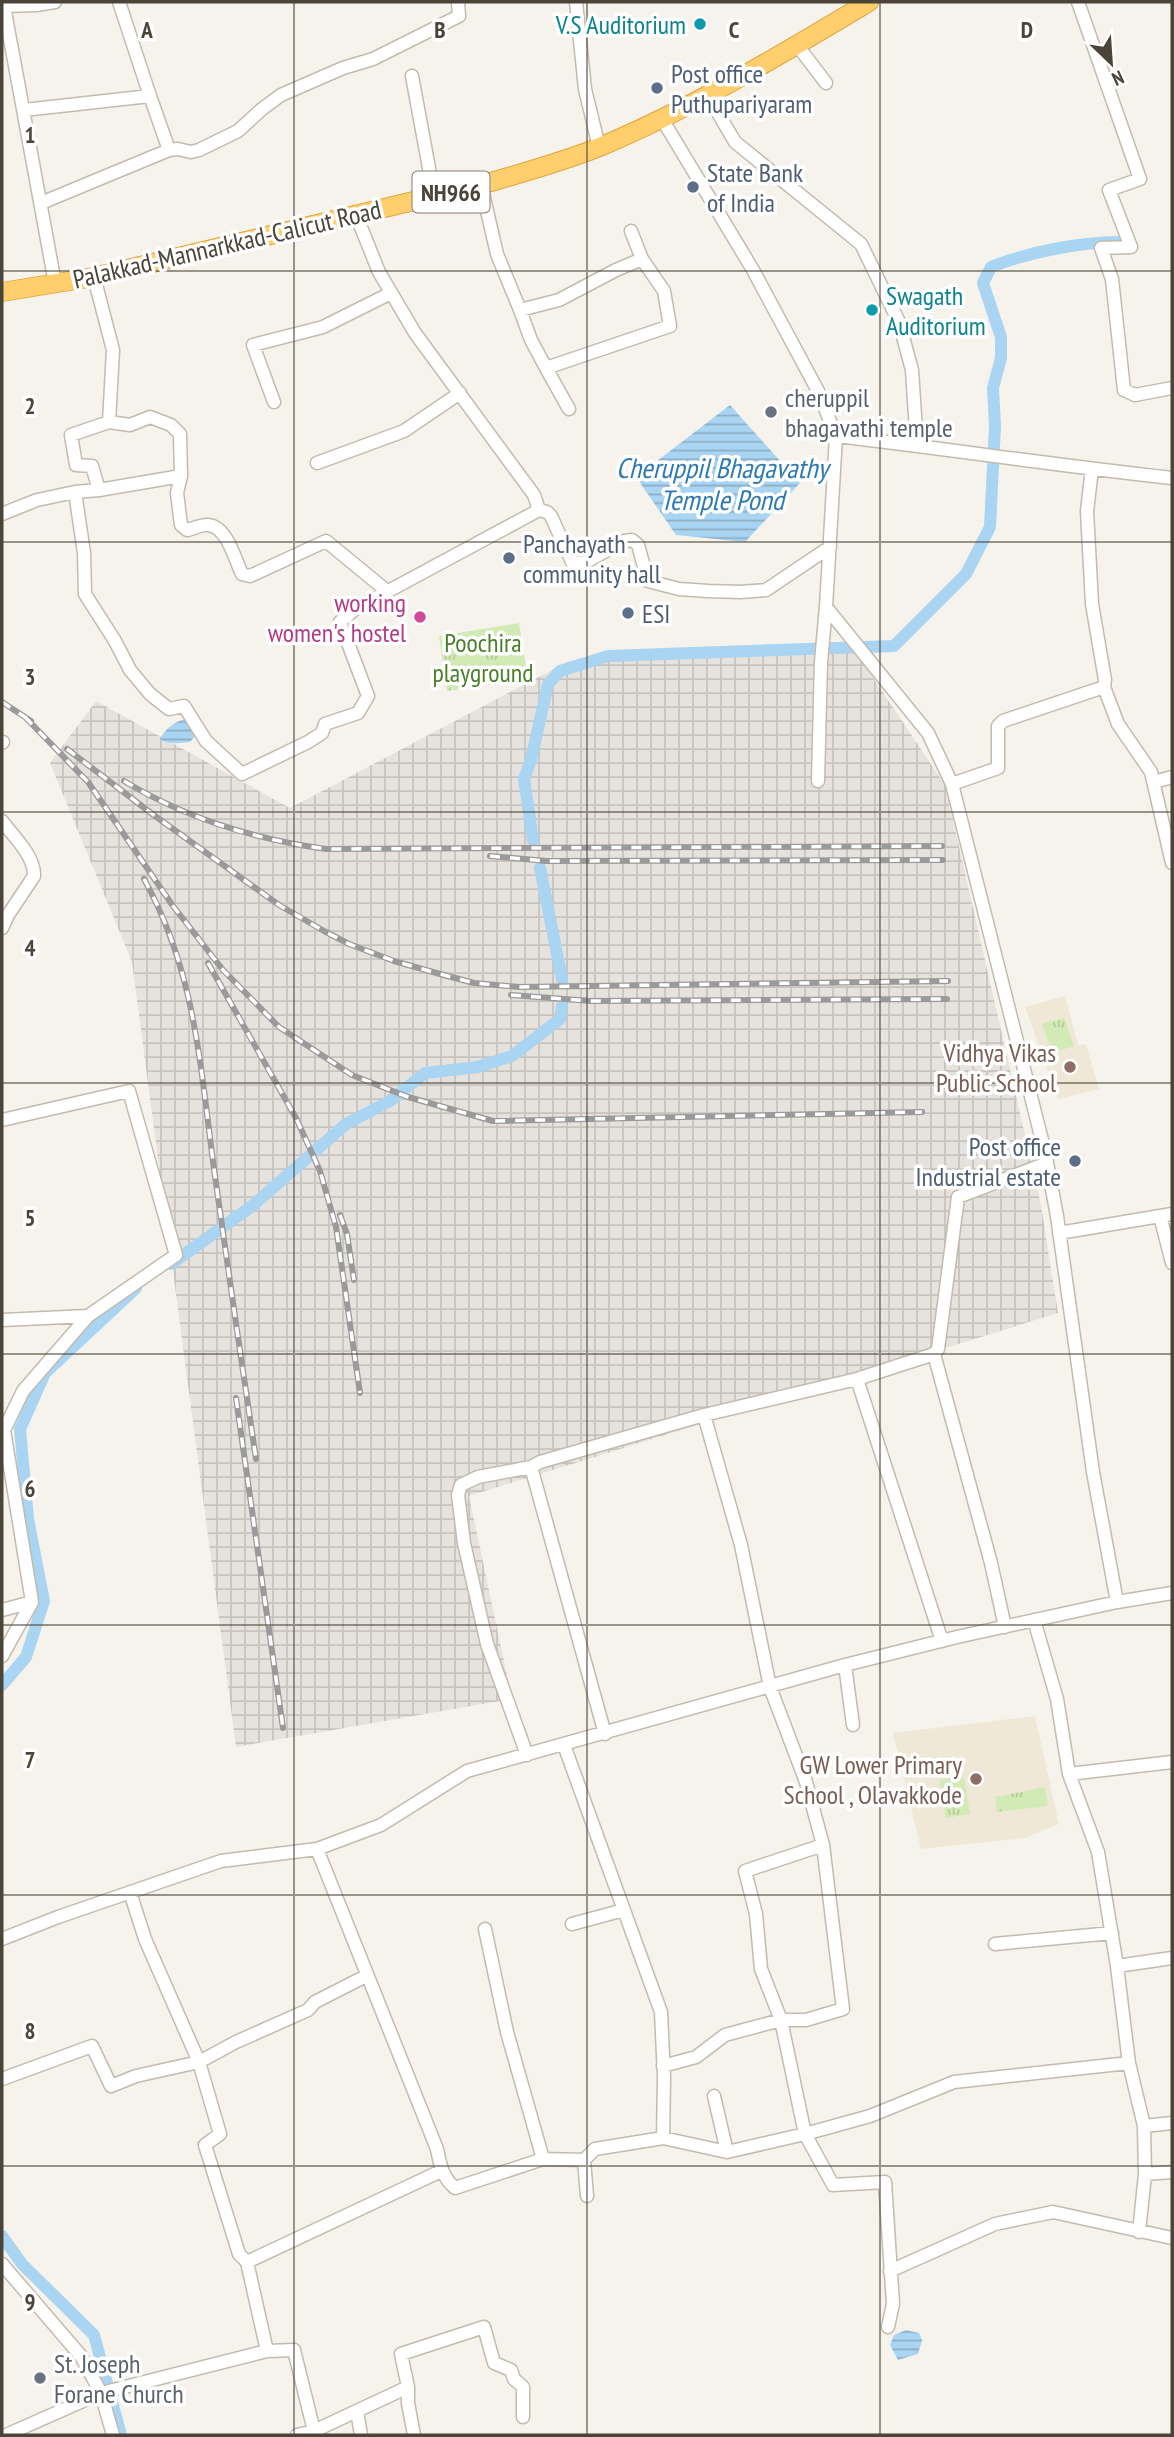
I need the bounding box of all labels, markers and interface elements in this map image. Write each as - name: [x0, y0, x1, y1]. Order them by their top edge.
- place label: V.S Auditorium: [555, 8, 686, 41]
- text: A: [140, 15, 153, 44]
- text: B: [434, 15, 446, 44]
- text: C: [729, 15, 740, 44]
- text: D: [1021, 15, 1033, 44]
- marker: V.S Auditorium: [692, 16, 708, 32]
- north arrow: [1076, 28, 1146, 98]
- place label: Post office Puthupariyaram: [671, 57, 812, 120]
- text: N: [1108, 65, 1128, 91]
- marker: Post office Puthupariyaram: [649, 80, 665, 96]
- text: 1: [25, 120, 36, 149]
- place label: State Bank of India: [707, 156, 803, 219]
- road number: NH966: [412, 172, 490, 212]
- marker: State Bank of India: [685, 179, 701, 195]
- street label: Palakkad-Mannarkkad-Calicut Road: [70, 192, 384, 296]
- place label: Swagath Auditorium: [886, 279, 986, 342]
- marker: Swagath Auditorium: [864, 302, 880, 318]
- place label: cheruppil bhagavathi temple: [785, 381, 953, 444]
- text: 2: [25, 391, 36, 420]
- marker: cheruppil bhagavathi temple: [763, 404, 779, 420]
- water label: Cheruppil Bhagavathy Temple Pond: [616, 449, 831, 518]
- place label: Panchayath community hall: [523, 527, 661, 590]
- marker: Panchayath community hall: [501, 550, 517, 566]
- place label: working women's hostel: [268, 586, 406, 649]
- place label: ESI: [642, 597, 670, 630]
- marker: ESI: [620, 605, 636, 621]
- marker: working women's hostel: [412, 609, 428, 625]
- park label: Poochira playground: [432, 626, 534, 689]
- text: 3: [25, 662, 36, 691]
- text: 4: [25, 933, 36, 962]
- place label: Vidhya Vikas Public School: [936, 1036, 1056, 1099]
- marker: Vidhya Vikas Public School: [1062, 1059, 1078, 1075]
- place label: Post office Industrial estate: [916, 1130, 1061, 1193]
- marker: Post office Industrial estate: [1067, 1153, 1083, 1169]
- text: 5: [25, 1203, 36, 1232]
- text: 6: [25, 1474, 36, 1503]
- text: 7: [25, 1745, 36, 1774]
- place label: GW Lower Primary School , Olavakkode: [784, 1748, 962, 1811]
- marker: GW Lower Primary School , Olavakkode: [968, 1771, 984, 1787]
- text: 8: [25, 2016, 36, 2045]
- text: 9: [25, 2287, 36, 2316]
- place label: St. Joseph Forane Church: [54, 2347, 184, 2410]
- marker: St. Joseph Forane Church: [32, 2370, 48, 2386]

